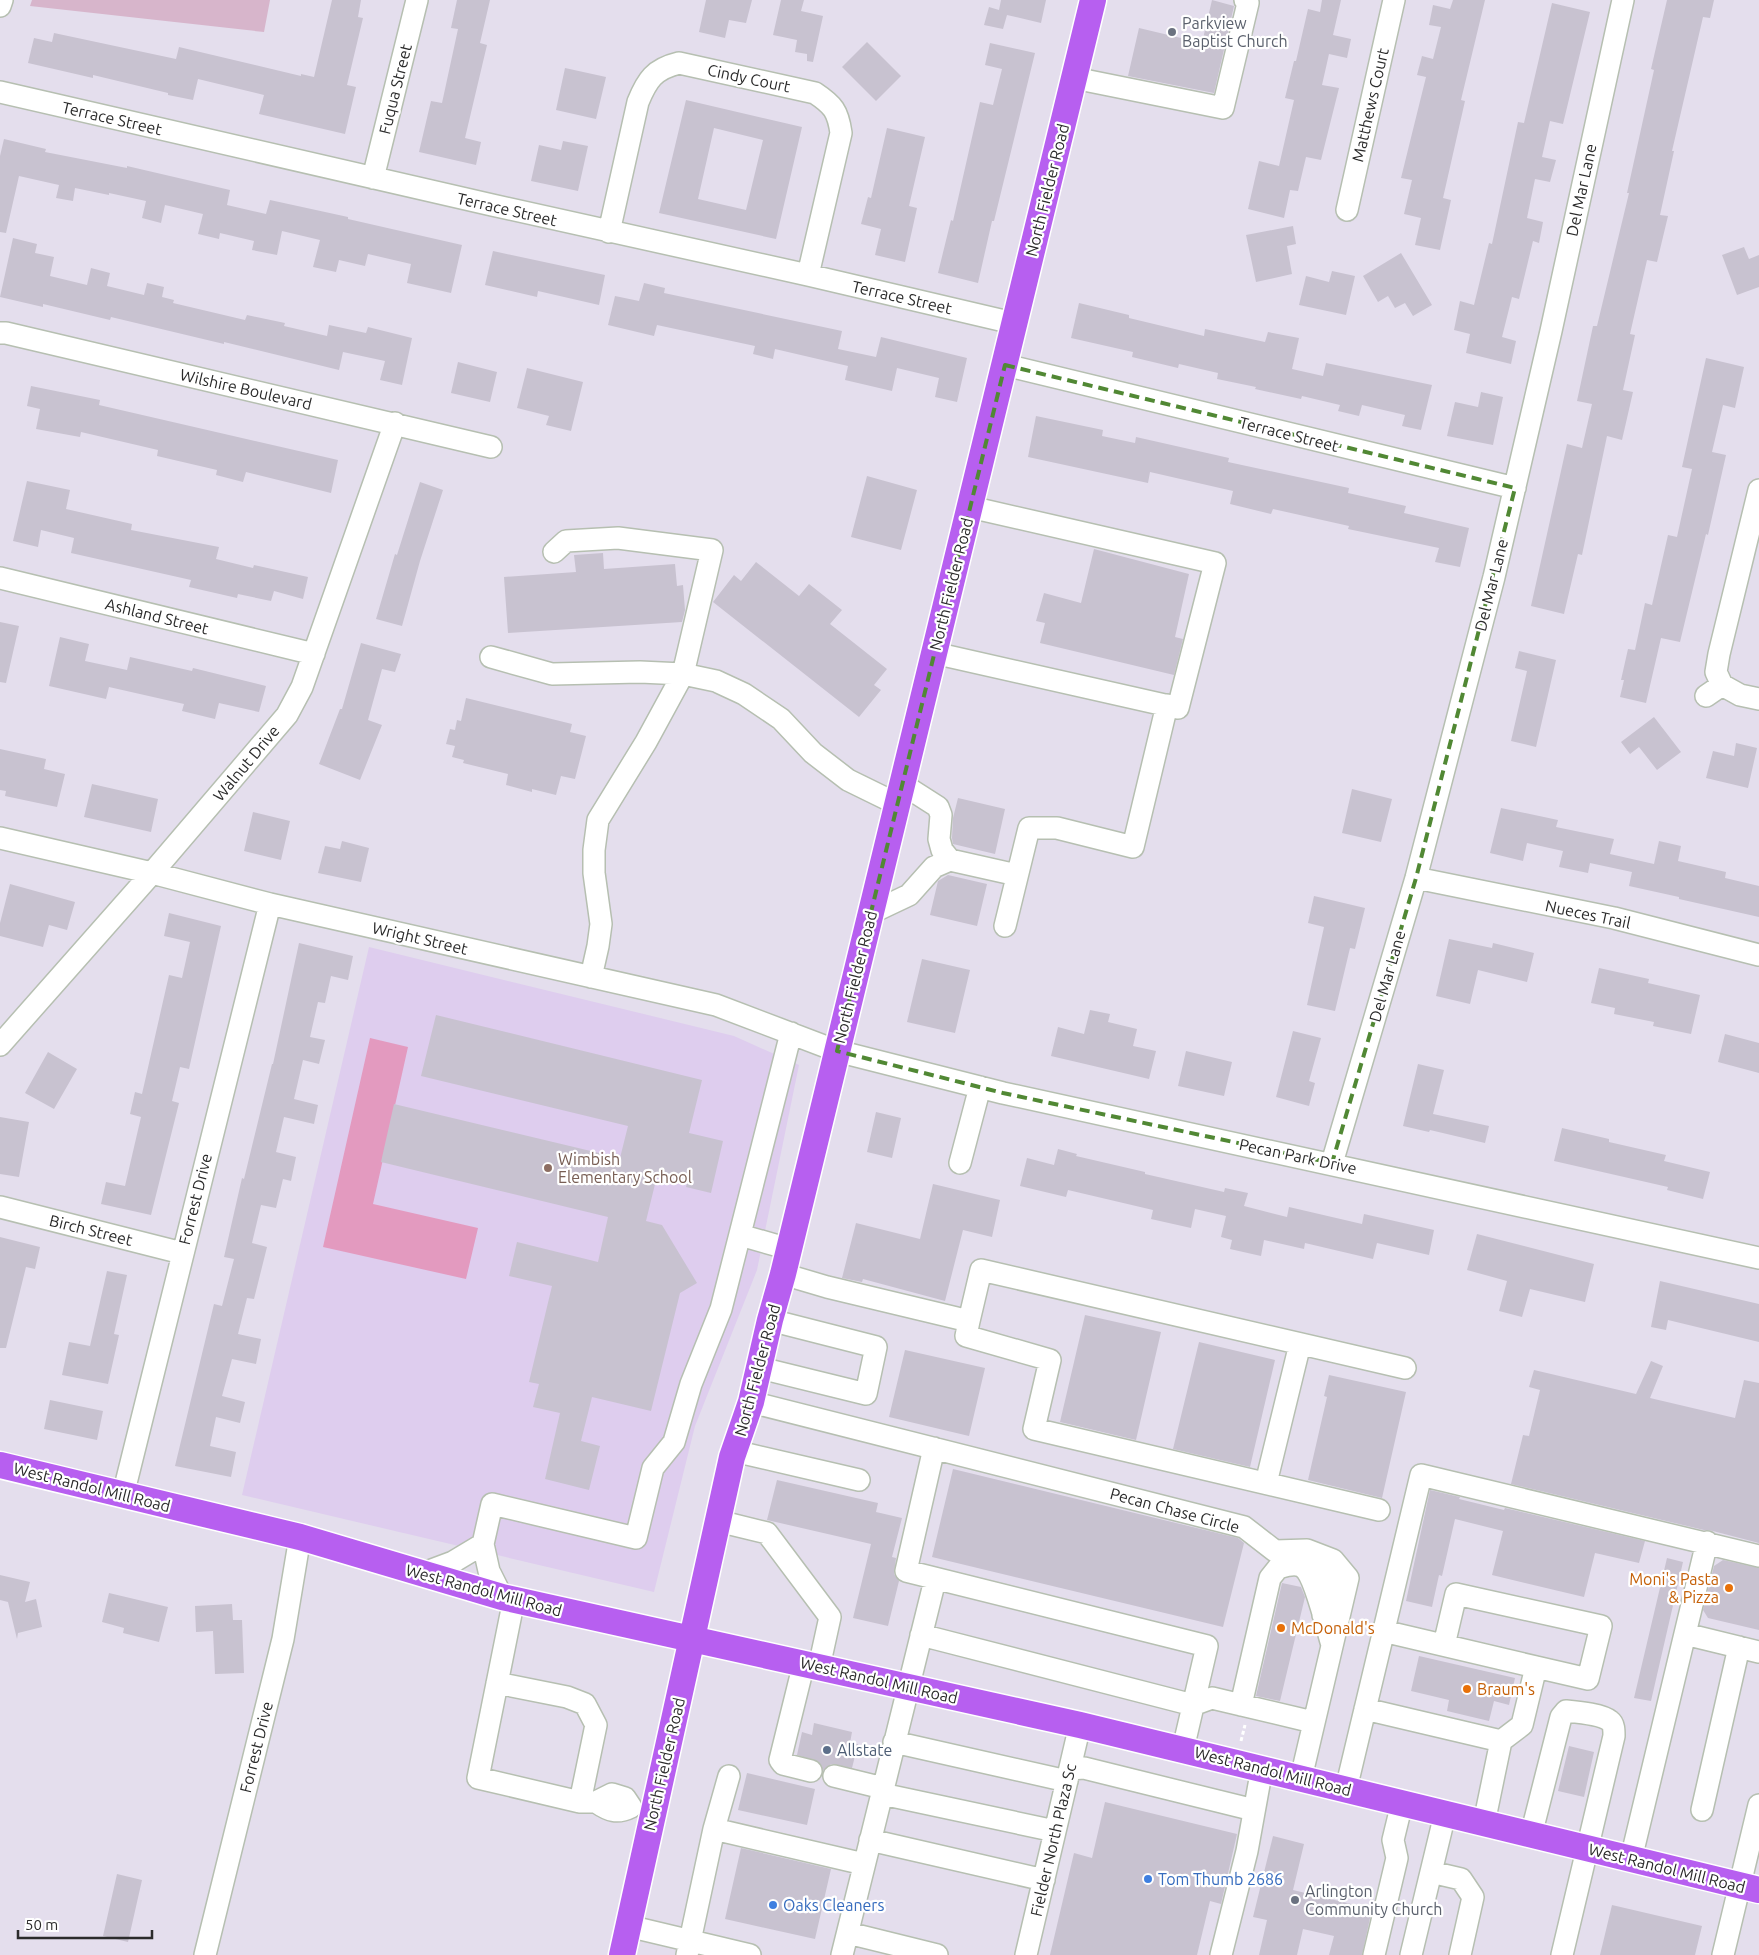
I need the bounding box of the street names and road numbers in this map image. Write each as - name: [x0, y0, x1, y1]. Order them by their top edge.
- street label: Fuqua Street: [375, 41, 415, 136]
- street label: Matthews Court: [1348, 46, 1392, 164]
- street label: Cindy Court: [706, 60, 793, 96]
- street label: Terrace Street: [60, 98, 164, 138]
- street label: North Fielder Road: [1022, 122, 1072, 258]
- street label: Del Mar Lane: [1562, 142, 1600, 238]
- street label: Terrace Street: [455, 189, 559, 229]
- street label: Terrace Street: [850, 277, 954, 317]
- street label: Wilshire Boulevard: [178, 365, 314, 413]
- street label: Terrace Street: [1237, 413, 1341, 455]
- street label: North Fielder Road: [926, 516, 976, 652]
- street label: Del Mar Lane: [1471, 537, 1511, 633]
- street label: Ashland Street: [103, 594, 211, 638]
- street label: Walnut Drive: [209, 722, 283, 804]
- street label: Nueces Trail: [1544, 896, 1632, 932]
- street label: North Fielder Road: [830, 909, 880, 1045]
- street label: Wright Street: [370, 918, 470, 958]
- street label: Del Mar Lane: [1365, 928, 1409, 1024]
- street label: Pecan Park Drive: [1238, 1135, 1358, 1177]
- street label: Forrest Drive: [175, 1151, 215, 1247]
- street label: Birch Street: [48, 1211, 135, 1249]
- street label: North Fielder Road: [731, 1302, 783, 1438]
- street label: West Randol Mill Road: [12, 1459, 172, 1515]
- street label: Pecan Chase Circle: [1108, 1484, 1242, 1536]
- street label: West Randol Mill Road: [404, 1560, 564, 1620]
- street label: West Randol Mill Road: [799, 1653, 959, 1707]
- street label: North Fielder Road: [640, 1696, 688, 1832]
- street label: Forrest Drive: [236, 1699, 276, 1795]
- street label: West Randol Mill Road: [1193, 1743, 1353, 1799]
- street label: Fielder North Plaza Sc: [1027, 1761, 1079, 1918]
- street label: West Randol Mill Road: [1587, 1840, 1747, 1896]

